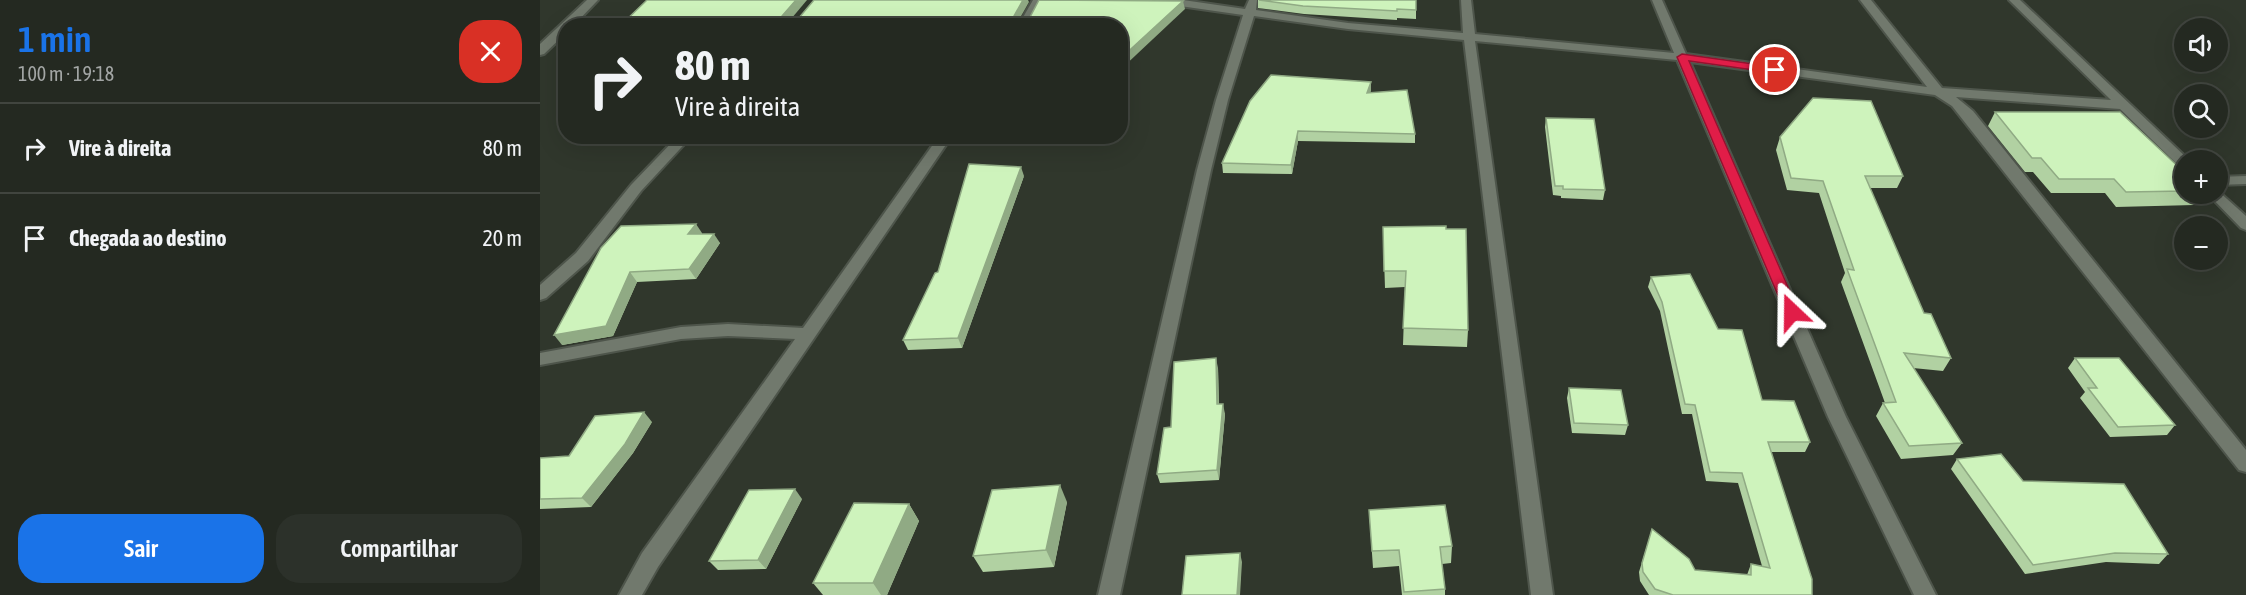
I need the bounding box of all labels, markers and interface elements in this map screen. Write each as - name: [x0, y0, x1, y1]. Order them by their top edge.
- text: 1 min: [18, 18, 92, 60]
- map controls: [2174, 18, 2228, 270]
- button: sound: [2174, 18, 2228, 72]
- button: close: [459, 20, 522, 83]
- text: 80 m: [675, 41, 750, 89]
- icon: right: [576, 42, 654, 120]
- pin: [1749, 44, 1800, 95]
- icon: arrive: [1758, 53, 1791, 86]
- text: 100 m · 19:18: [18, 62, 114, 85]
- button: search: [2174, 84, 2228, 138]
- text: Vire à direita: [675, 91, 800, 122]
- icon: right: [18, 132, 51, 165]
- text: Vire à direita: [69, 135, 171, 161]
- text: 80 m: [482, 135, 522, 161]
- button: +: [2174, 150, 2228, 204]
- button: −: [2174, 216, 2228, 270]
- icon: arrive: [18, 222, 51, 255]
- text: Chegada ao destino: [69, 225, 227, 251]
- text: 20 m: [482, 225, 522, 251]
- position arrow: [1760, 280, 1824, 344]
- button: Sair: [18, 514, 264, 583]
- button: Compartilhar: [276, 514, 522, 583]

